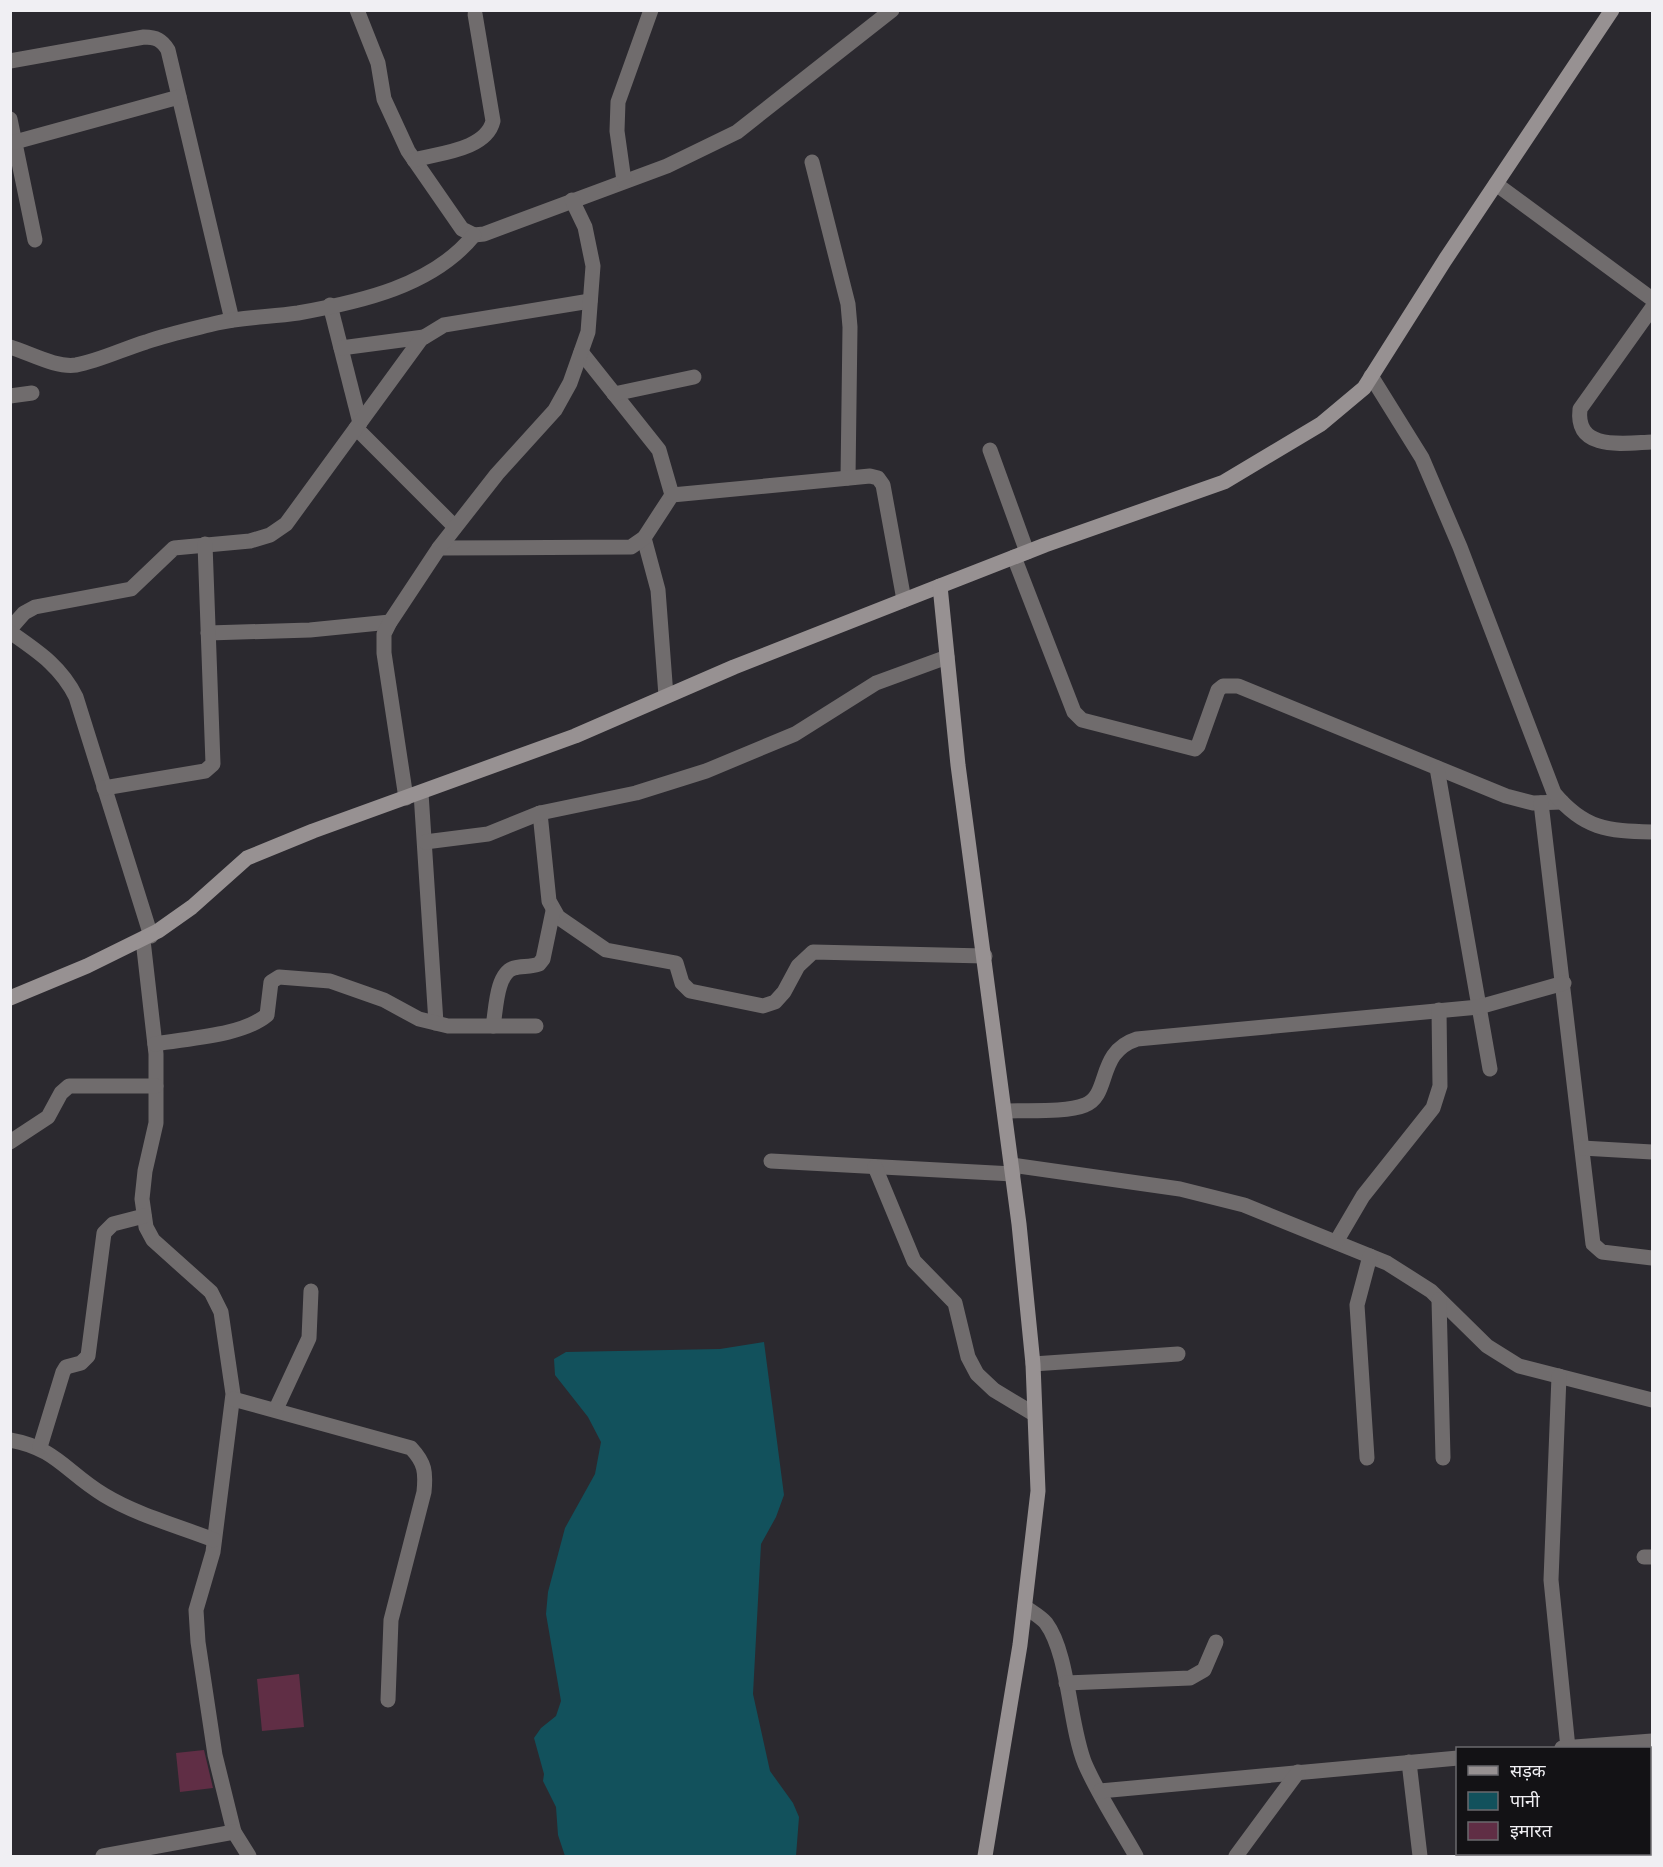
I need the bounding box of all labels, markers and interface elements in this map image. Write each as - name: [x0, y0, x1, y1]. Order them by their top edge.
- legend: [1456, 1747, 1651, 1855]
- text: सड़क: [1510, 1760, 1547, 1781]
- text: पानी: [1510, 1790, 1540, 1811]
- text: इमारत: [1510, 1820, 1553, 1841]

